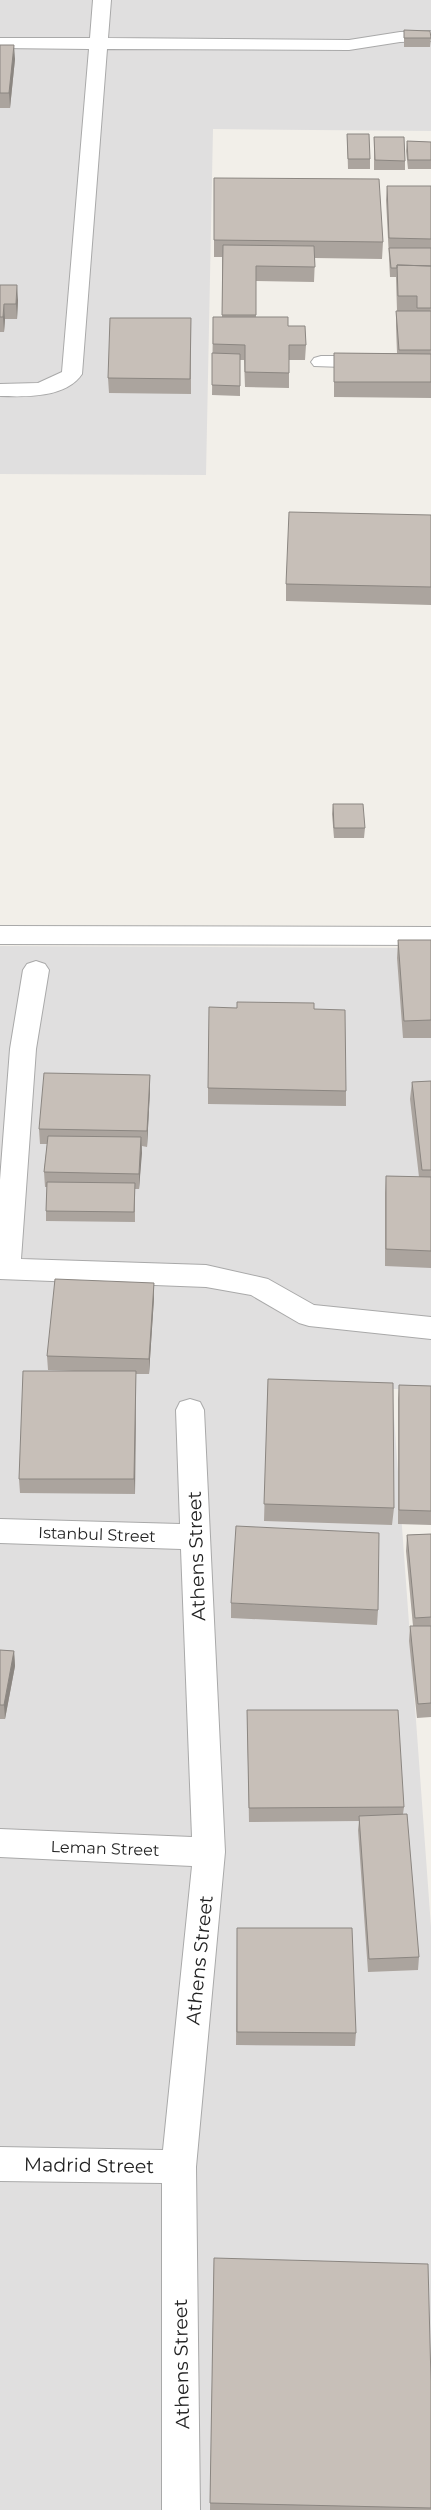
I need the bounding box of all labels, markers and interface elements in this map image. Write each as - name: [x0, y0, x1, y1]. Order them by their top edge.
- street label: Athens Street: [183, 1490, 210, 1621]
- street label: Istanbul Street: [38, 1523, 157, 1546]
- street label: Leman Street: [50, 1837, 160, 1860]
- street label: Athens Street: [181, 1894, 218, 2026]
- street label: Madrid Street: [24, 2153, 155, 2178]
- street label: Athens Street: [169, 2298, 194, 2429]

